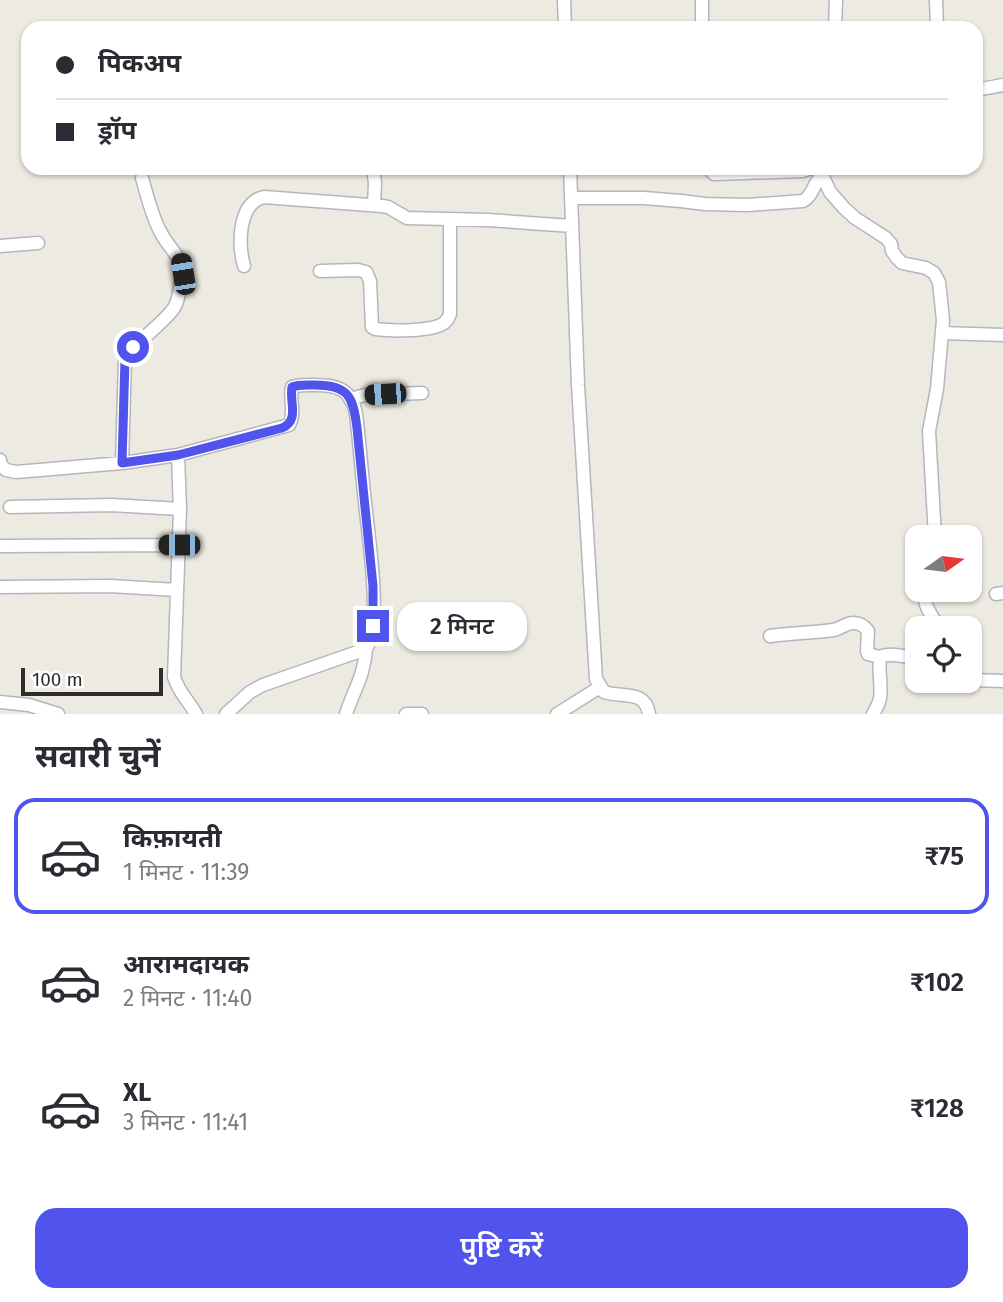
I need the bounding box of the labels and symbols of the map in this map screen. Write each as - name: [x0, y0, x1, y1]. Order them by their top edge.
- car: [170, 252, 197, 296]
- route start: [117, 331, 149, 363]
- car: [364, 382, 407, 406]
- north arrow: [905, 525, 982, 602]
- car: [159, 535, 201, 556]
- callout: 2 मिनट: [398, 602, 527, 650]
- route end: [357, 610, 389, 642]
- scale bar: [21, 665, 163, 697]

